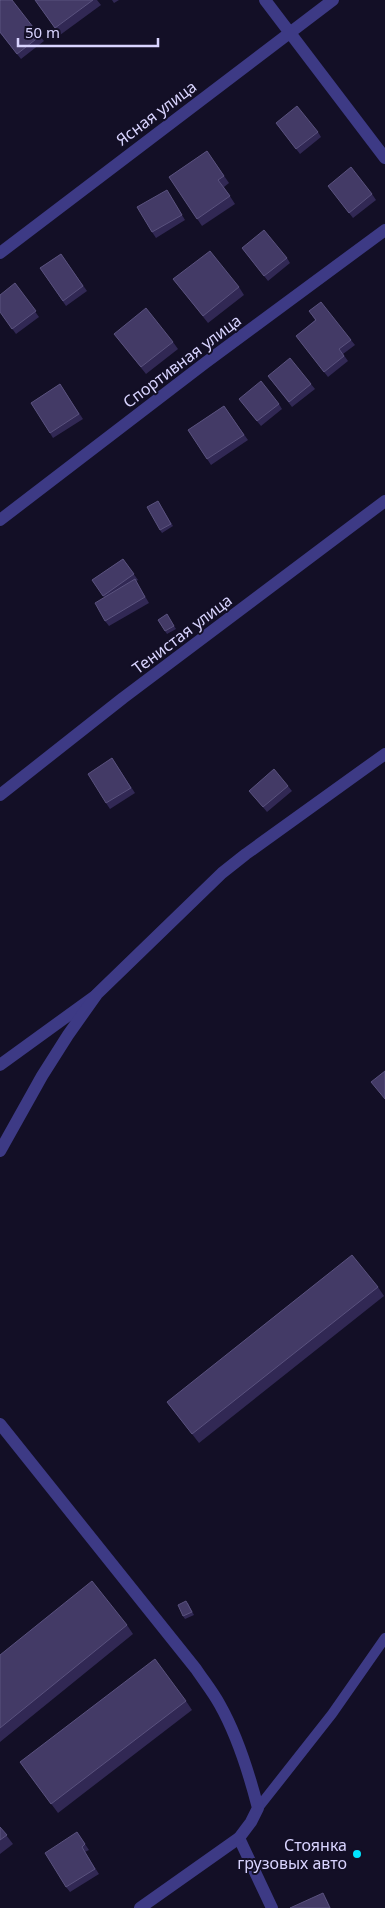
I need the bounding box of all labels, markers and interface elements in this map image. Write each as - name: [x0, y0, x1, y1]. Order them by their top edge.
- scale bar: [18, 15, 158, 47]
- text: 50 m: [25, 22, 60, 42]
- street label: Ясная улица: [111, 75, 201, 151]
- street label: Спортивная улица: [118, 309, 246, 413]
- street label: Тенистая улица: [128, 589, 236, 679]
- place label: Стоянка грузовых авто: [237, 1834, 347, 1874]
- marker: Стоянка грузовых авто: [351, 1848, 363, 1860]

